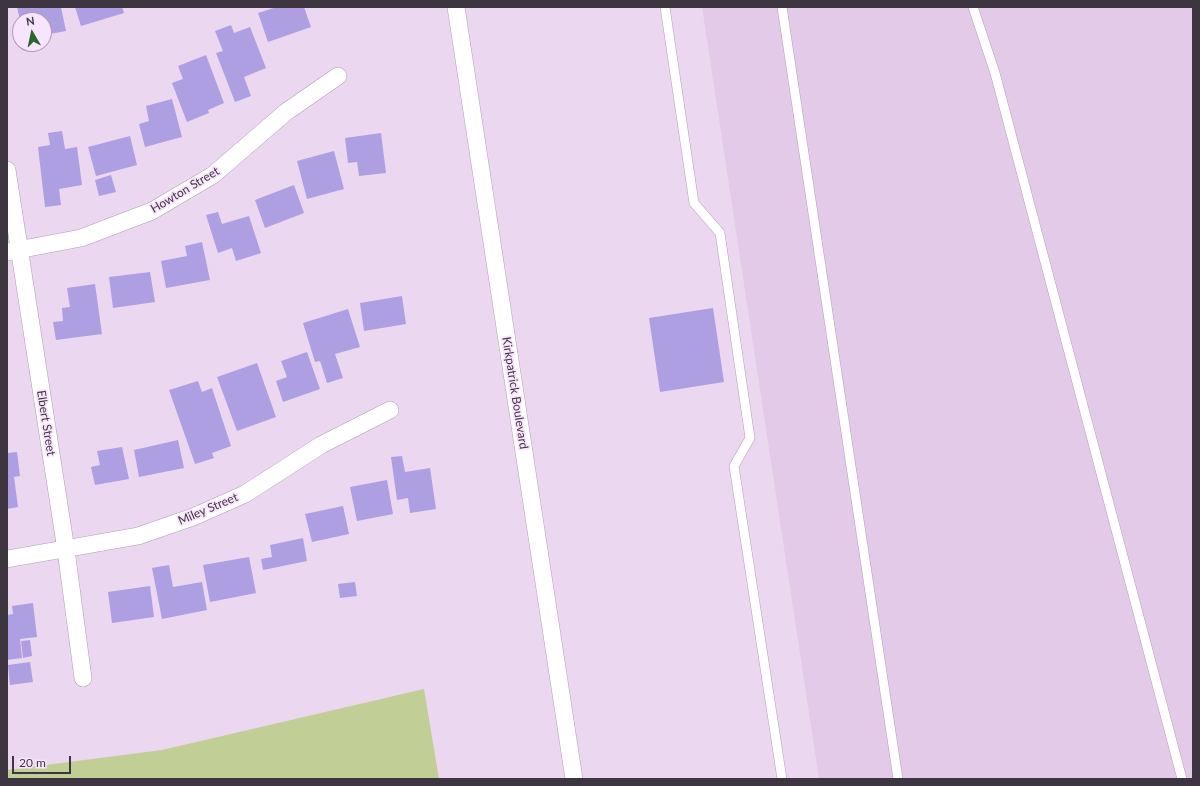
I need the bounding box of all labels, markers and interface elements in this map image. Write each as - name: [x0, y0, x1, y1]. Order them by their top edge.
- north arrow: [12, 12, 52, 52]
- text: N: [25, 14, 35, 28]
- street label: Howton Street: [148, 164, 222, 216]
- street label: Kirkpatrick Boulevard: [499, 336, 531, 450]
- street label: Elbert Street: [34, 389, 58, 457]
- street label: Miley Street: [176, 490, 240, 528]
- scale bar: [14, 748, 73, 774]
- text: 20 m: [19, 755, 46, 770]

